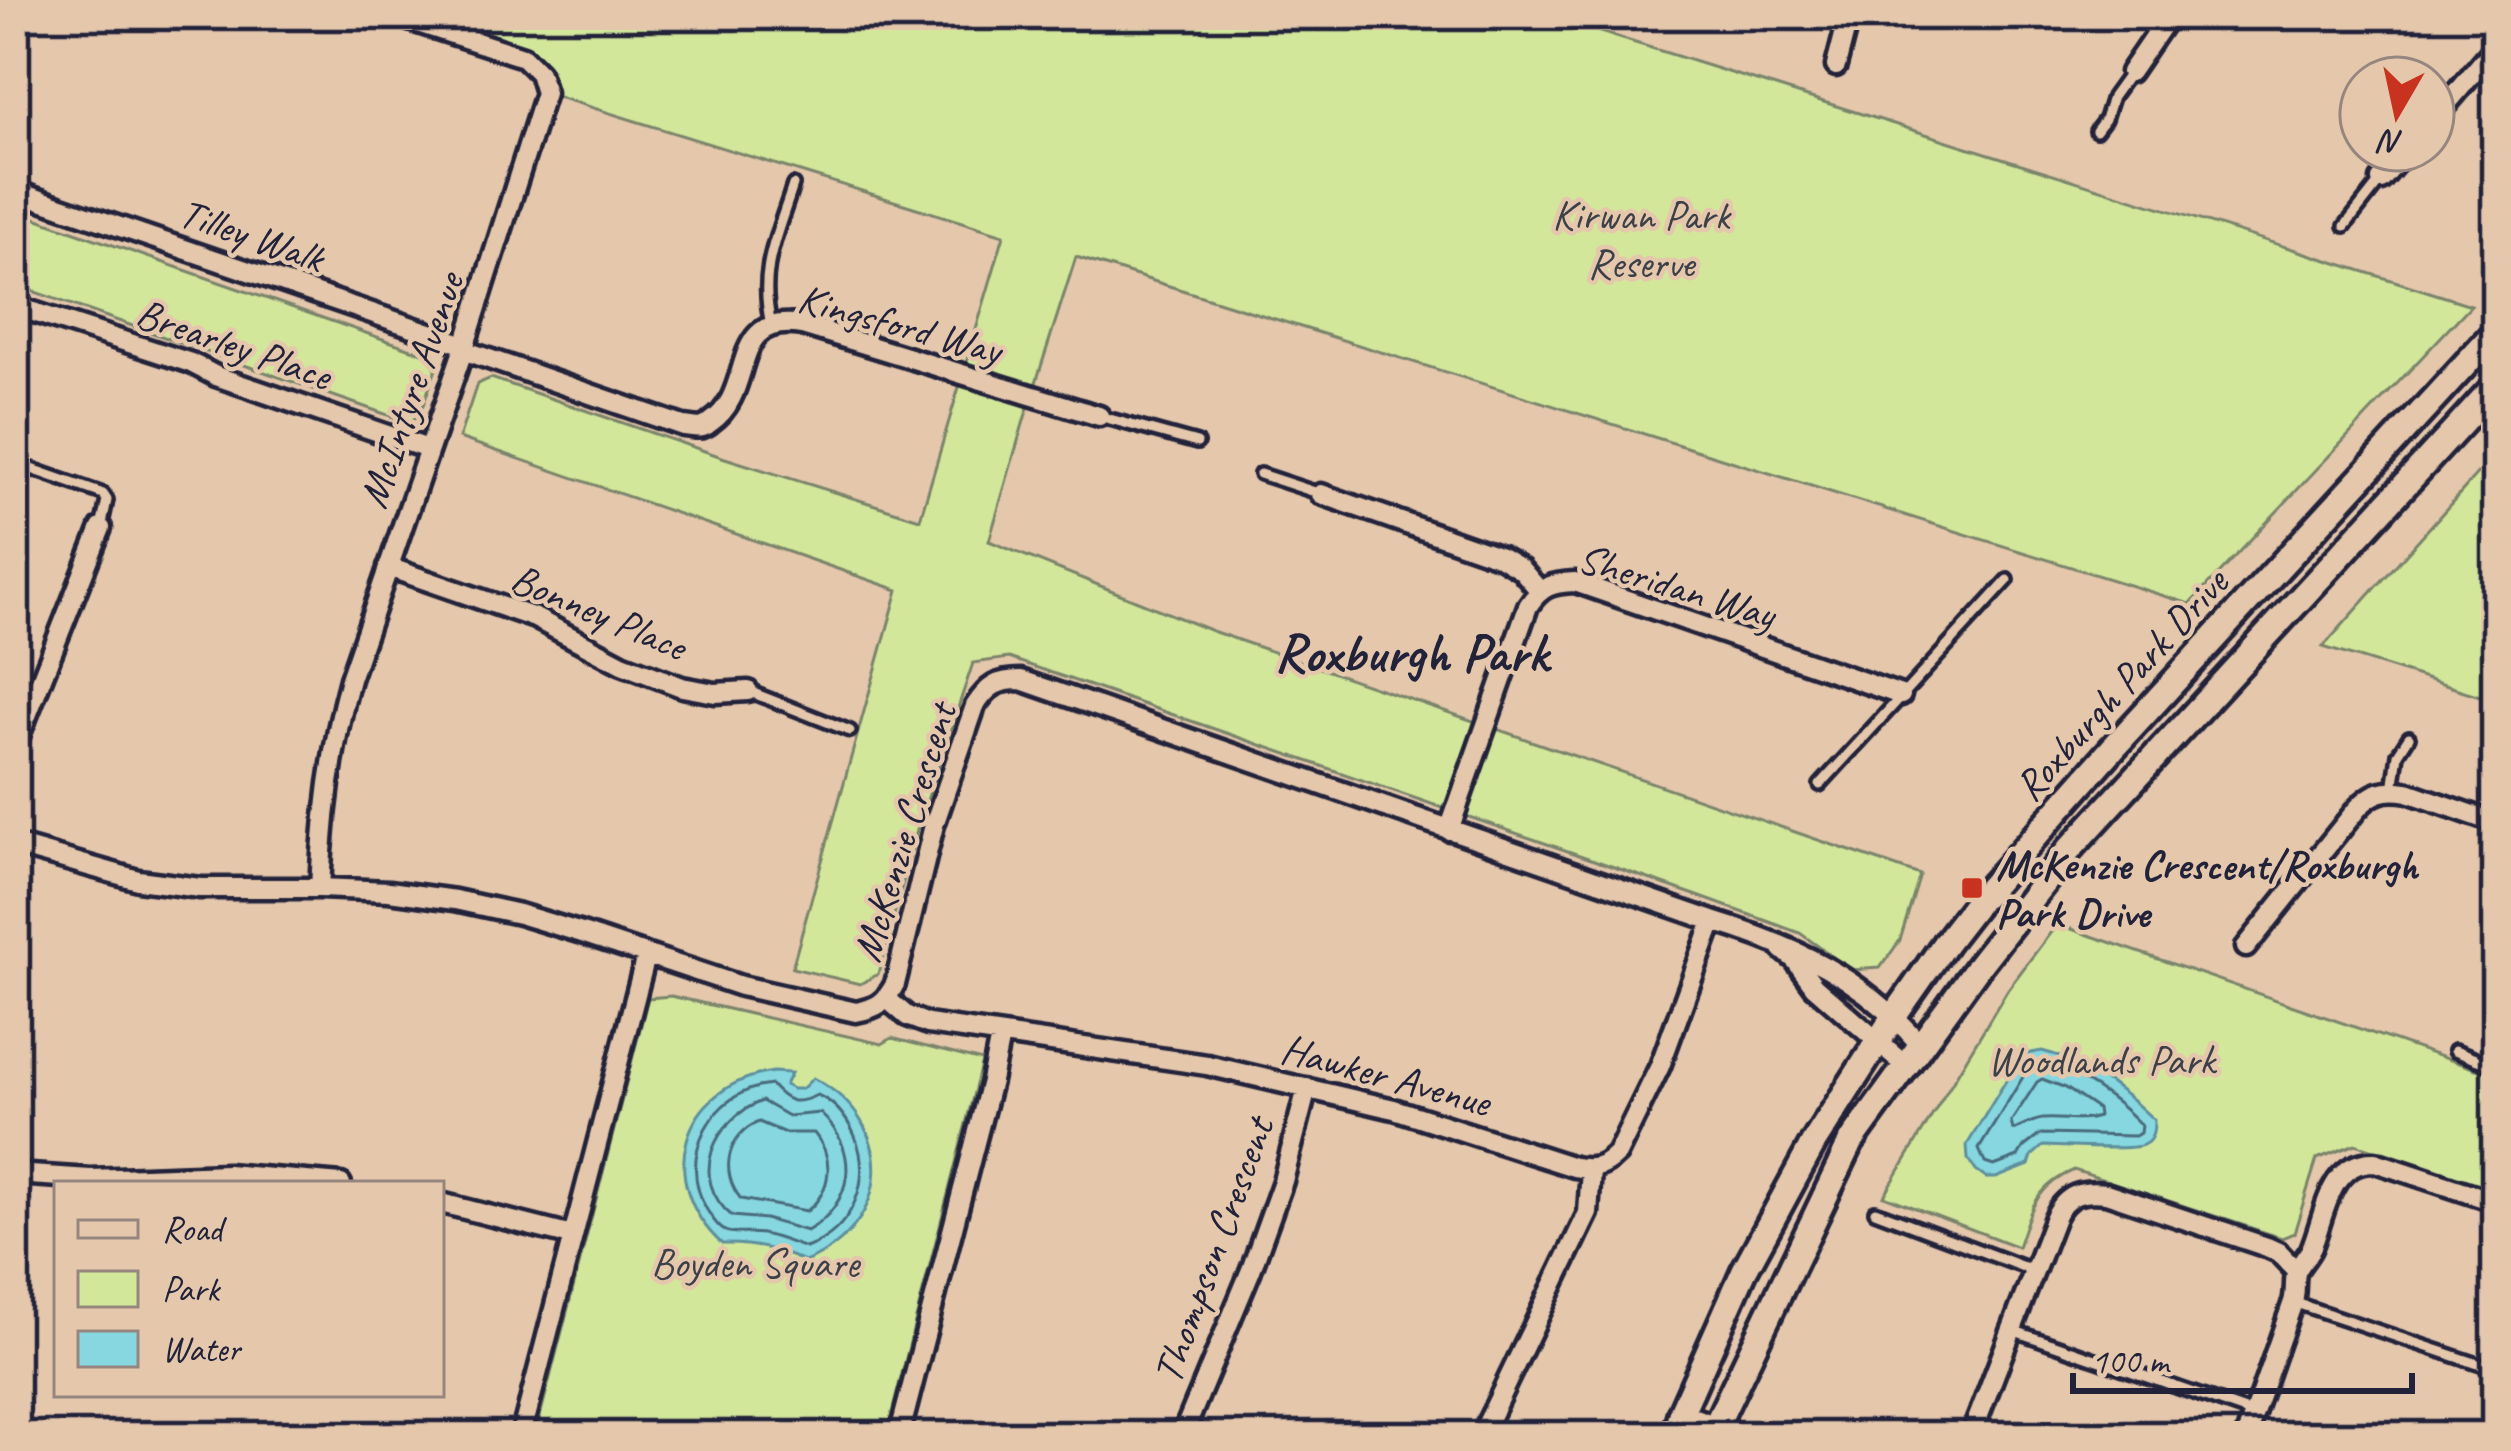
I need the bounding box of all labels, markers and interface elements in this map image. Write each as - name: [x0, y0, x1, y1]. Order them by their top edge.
- north arrow: [2337, 54, 2457, 174]
- text: N: [2374, 119, 2406, 165]
- street label: Tilley Walk: [172, 186, 333, 286]
- park label: Kirwan Park Reserve: [1552, 189, 1732, 290]
- street label: McIntyre Avenue: [347, 263, 477, 515]
- street label: Kingsford Way: [792, 272, 1010, 378]
- street label: Brearley Place: [129, 286, 340, 403]
- street label: Sheridan Way: [1572, 531, 1784, 642]
- street label: Bonney Place: [503, 552, 697, 674]
- street label: Roxburgh Park Drive: [2003, 556, 2241, 812]
- district label: Roxburgh Park: [1274, 619, 1553, 687]
- street label: McKenzie Crescent: [840, 693, 970, 968]
- place label: McKenzie Crescent/Roxburgh Park Drive: [1996, 839, 2419, 940]
- marker: McKenzie Crescent/Roxburgh Park Drive: [1959, 875, 1985, 901]
- street label: Hawker Avenue: [1275, 1022, 1498, 1129]
- park label: Woodlands Park: [1987, 1034, 2218, 1087]
- street label: Thompson Crescent: [1141, 1107, 1287, 1390]
- legend: [54, 1181, 444, 1397]
- text: Road: [162, 1206, 228, 1252]
- park label: Boyden Square: [651, 1237, 861, 1290]
- text: Park: [162, 1266, 222, 1312]
- scale bar: [2073, 1319, 2412, 1393]
- text: Water: [162, 1326, 243, 1372]
- text: 100 m: [2091, 1338, 2171, 1384]

